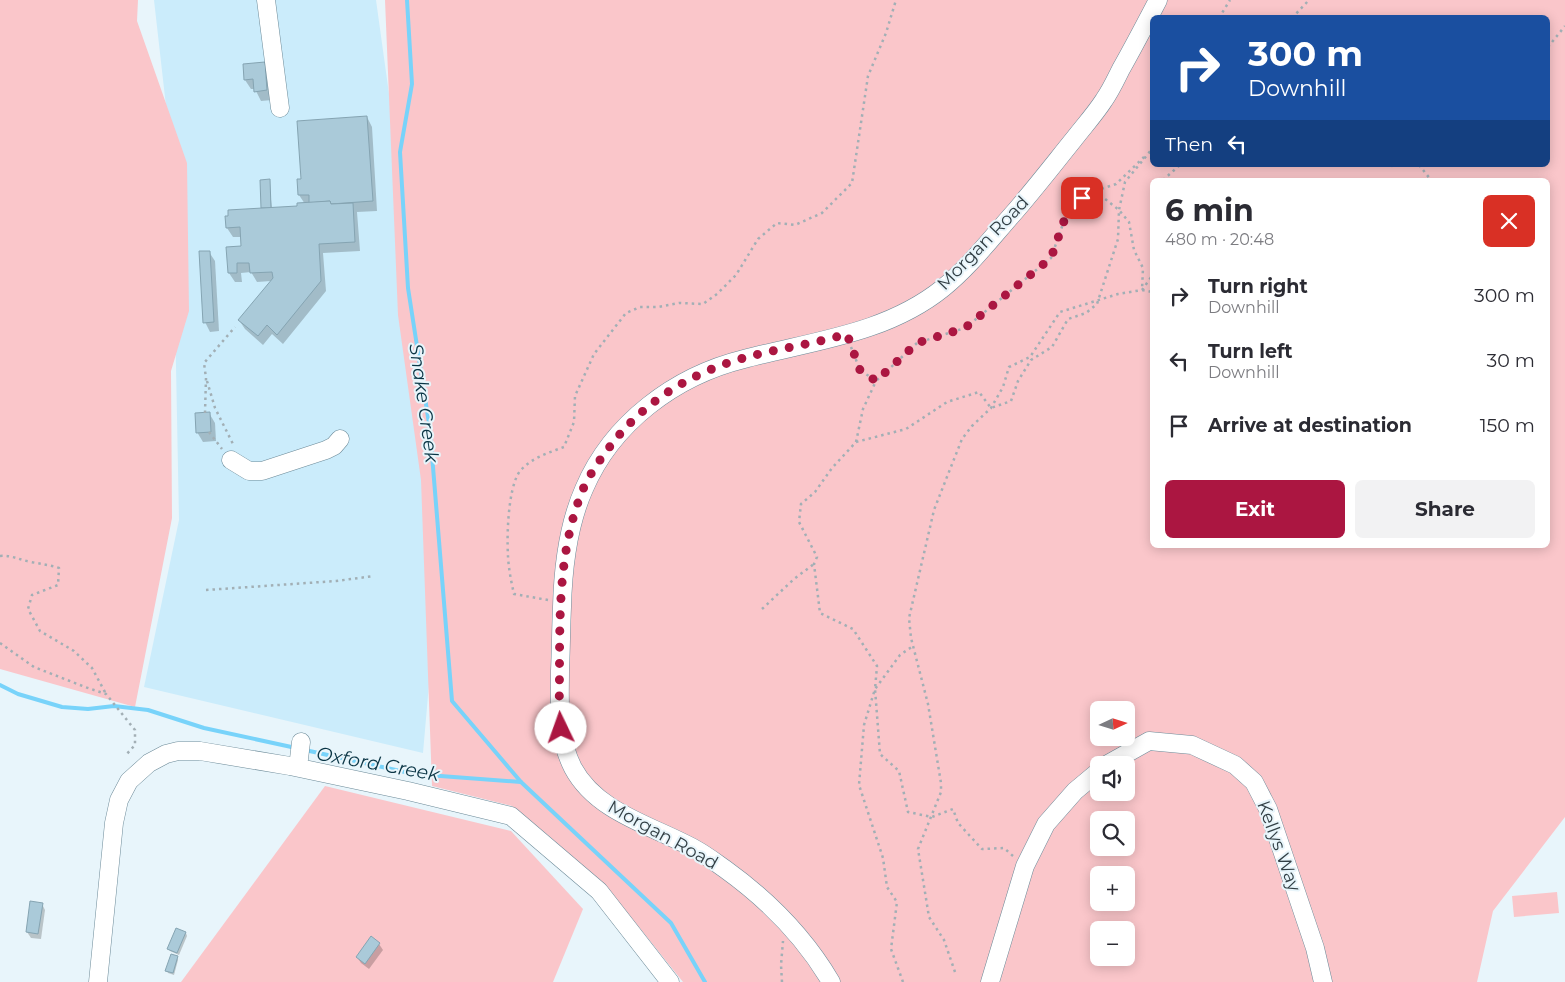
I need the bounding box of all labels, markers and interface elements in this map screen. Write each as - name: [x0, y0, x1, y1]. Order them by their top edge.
- text: 300 m: [1248, 32, 1363, 75]
- icon: right: [1165, 35, 1230, 100]
- text: Downhill: [1248, 75, 1346, 102]
- icon: left: [1223, 130, 1251, 158]
- text: Then: [1165, 133, 1213, 156]
- pin: [1061, 177, 1103, 219]
- icon: arrive: [1068, 184, 1096, 212]
- street label: Morgan Road: [933, 191, 1033, 295]
- text: 6 min: [1165, 192, 1254, 229]
- button: close: [1483, 195, 1535, 247]
- text: 480 m · 20:48: [1165, 230, 1274, 249]
- text: Turn right: [1208, 275, 1308, 298]
- icon: right: [1165, 282, 1193, 310]
- text: 300 m: [1474, 284, 1535, 307]
- text: Downhill: [1208, 298, 1280, 317]
- text: Turn left: [1208, 340, 1293, 363]
- water label: Snake Creek: [404, 342, 444, 465]
- icon: left: [1165, 347, 1193, 375]
- text: 30 m: [1487, 349, 1535, 372]
- text: Downhill: [1208, 363, 1280, 382]
- icon: arrive: [1165, 412, 1193, 440]
- text: Arrive at destination: [1208, 414, 1412, 437]
- text: 150 m: [1480, 414, 1535, 437]
- button: Exit: [1165, 480, 1345, 538]
- button: Share: [1355, 480, 1535, 538]
- position arrow: [534, 701, 586, 753]
- north arrow: [1090, 701, 1135, 746]
- map controls: [1090, 701, 1135, 966]
- water label: Oxford Creek: [315, 742, 442, 786]
- button: sound: [1090, 756, 1135, 801]
- street label: Morgan Road: [604, 796, 722, 874]
- street label: Kellys Way: [1252, 798, 1306, 895]
- button: search: [1090, 811, 1135, 856]
- button: +: [1090, 866, 1135, 911]
- button: −: [1090, 921, 1135, 966]

